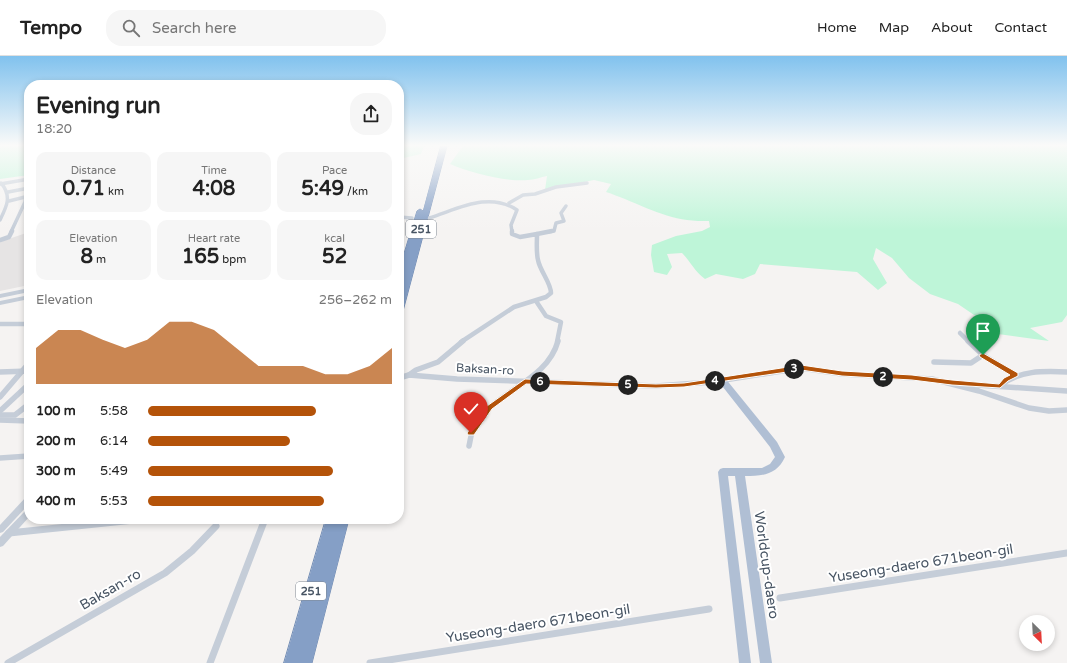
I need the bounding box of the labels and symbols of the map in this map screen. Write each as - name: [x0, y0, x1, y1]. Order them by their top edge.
- road number: 251: [406, 220, 436, 238]
- pin: [966, 314, 1000, 355]
- pin: 3: [784, 359, 804, 379]
- street label: Baksan-ro: [456, 360, 514, 378]
- pin: 2: [873, 367, 893, 387]
- pin: 4: [705, 371, 725, 391]
- pin: 6: [530, 372, 550, 392]
- pin: 5: [618, 375, 638, 395]
- pin: [454, 392, 488, 433]
- street label: Worldcup-daero: [751, 510, 782, 620]
- street label: Yuseong-daero 671beon-gil: [828, 541, 1014, 586]
- street label: Baksan-ro: [77, 565, 144, 614]
- road number: 251: [296, 582, 326, 600]
- street label: Yuseong-daero 671beon-gil: [445, 601, 631, 646]
- north arrow: [1019, 615, 1055, 651]

